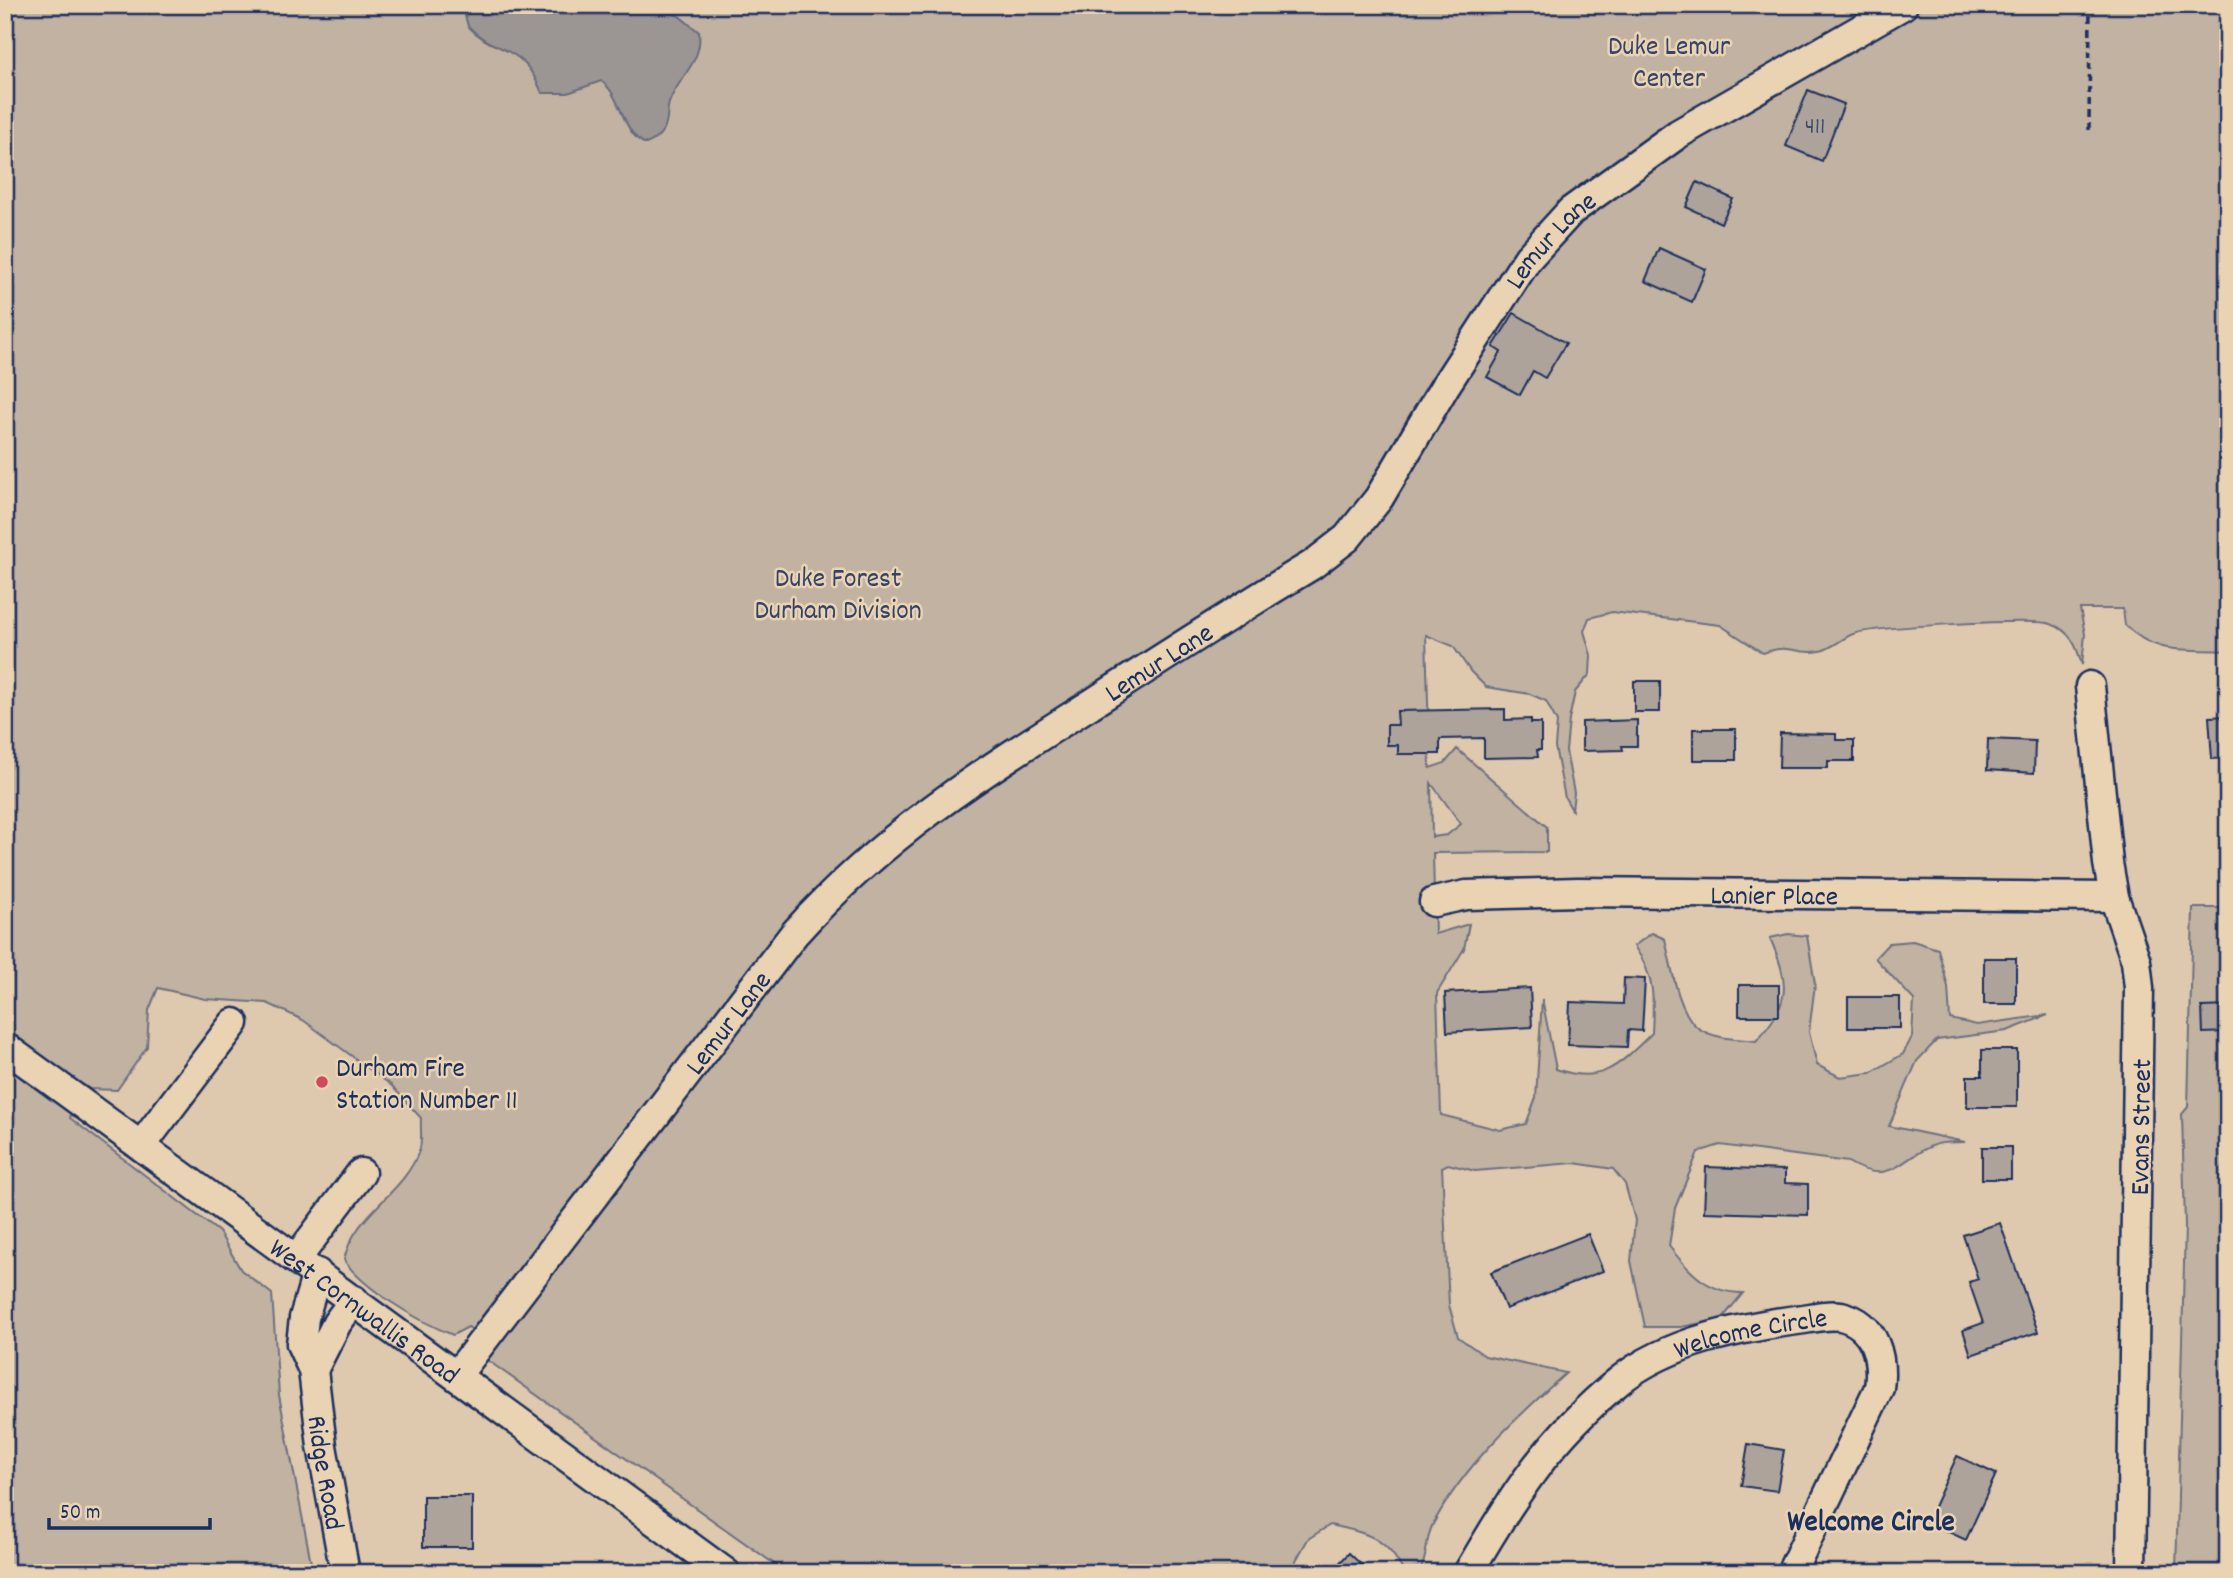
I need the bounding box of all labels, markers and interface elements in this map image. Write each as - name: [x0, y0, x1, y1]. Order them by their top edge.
- park label: Duke Lemur Center: [1608, 29, 1731, 101]
- house number: 411: [1805, 111, 1825, 145]
- street label: Lemur Lane: [1498, 184, 1606, 299]
- park label: Duke Forest Durham Division: [754, 561, 922, 633]
- street label: Lemur Lane: [1099, 616, 1223, 715]
- street label: Lanier Place: [1710, 878, 1838, 919]
- street label: Lemur Lane: [678, 964, 784, 1085]
- place label: Durham Fire Station Number 11: [336, 1051, 518, 1123]
- street label: Evans Street: [2123, 1058, 2165, 1196]
- marker: Durham Fire Station Number 11: [314, 1074, 330, 1090]
- street label: West Cornwallis Road: [259, 1231, 466, 1397]
- street label: Welcome Circle: [1669, 1301, 1830, 1373]
- street label: Ridge Road: [294, 1414, 352, 1534]
- scale bar: [49, 1487, 210, 1531]
- text: 50 m: [60, 1499, 100, 1529]
- district label: Welcome Circle: [1787, 1503, 1955, 1546]

